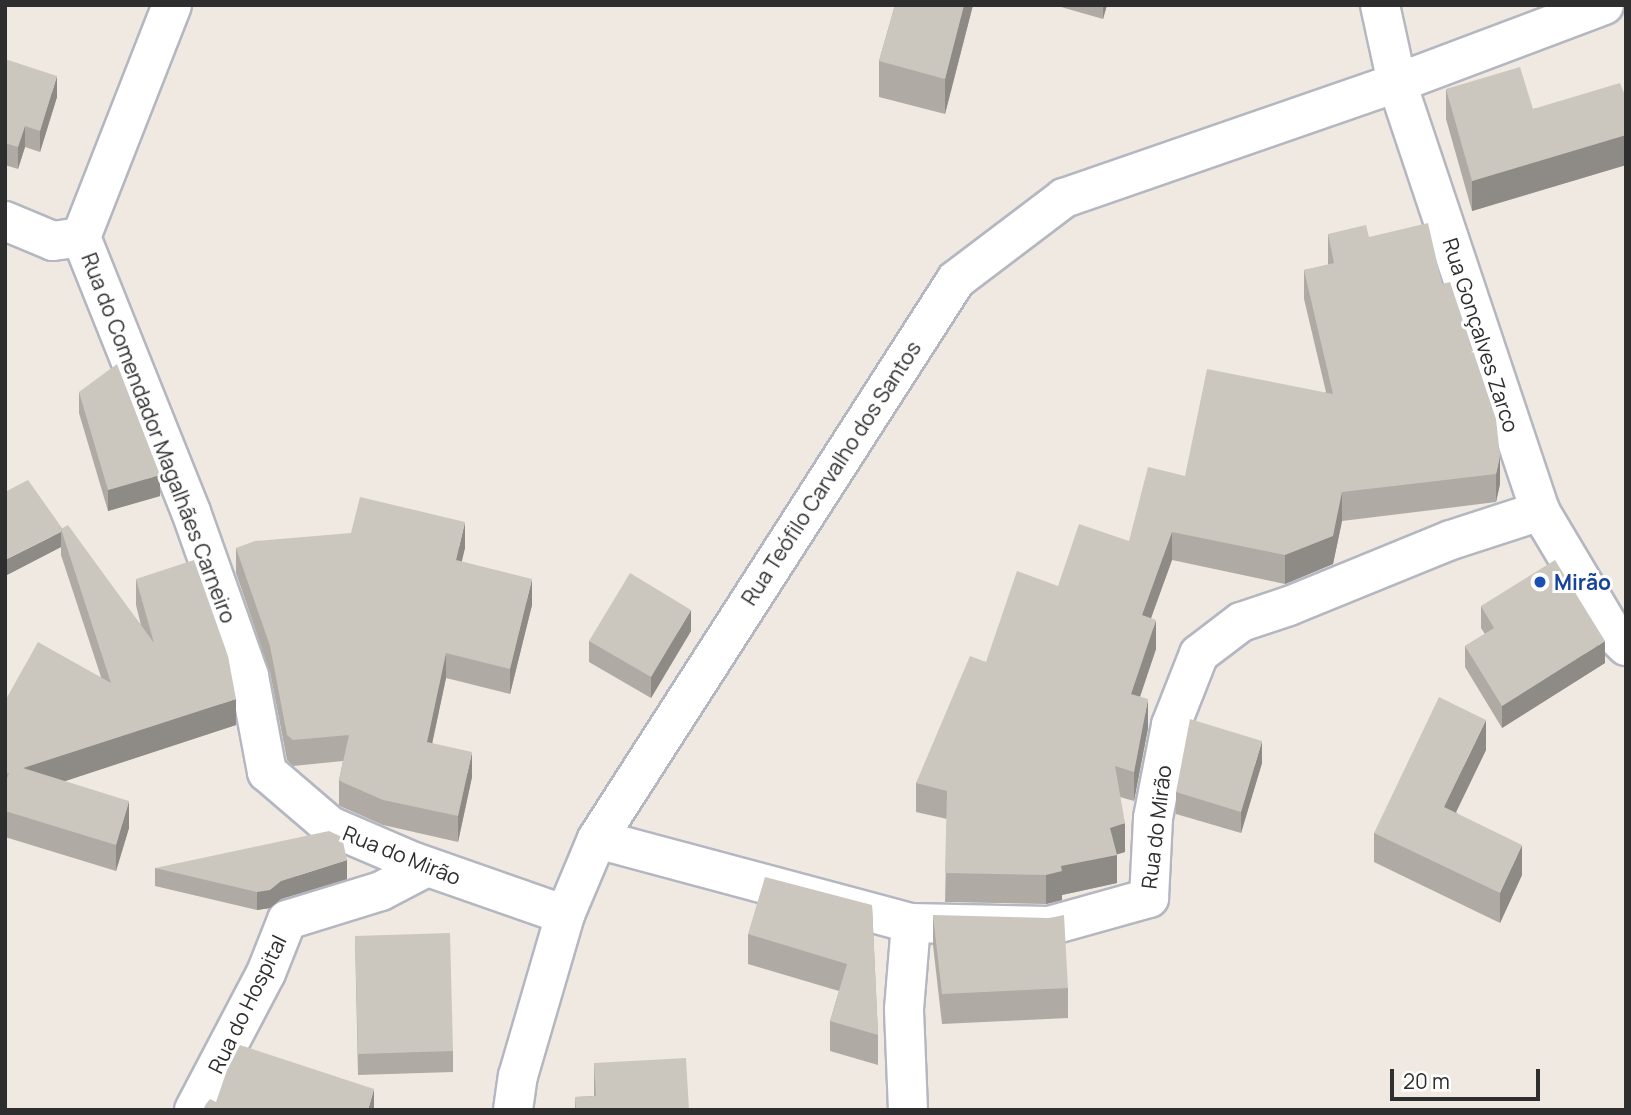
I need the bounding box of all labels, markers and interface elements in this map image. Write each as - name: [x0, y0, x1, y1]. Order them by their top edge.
- street label: Rua Gonçalves Zarco: [1438, 235, 1524, 435]
- street label: Rua do Comendador Magalhães Carneiro: [77, 249, 241, 627]
- street label: Rua Teófilo Carvalho dos Santos: [736, 336, 926, 610]
- place label: Mirão: [1554, 569, 1611, 595]
- marker: Mirão: [1532, 574, 1548, 590]
- street label: Rua do Mirão: [1136, 764, 1176, 890]
- street label: Rua do Mirão: [340, 820, 464, 890]
- street label: Rua do Hospital: [203, 931, 291, 1077]
- scale bar: [1393, 1056, 1544, 1100]
- text: 20 m: [1403, 1067, 1450, 1095]

